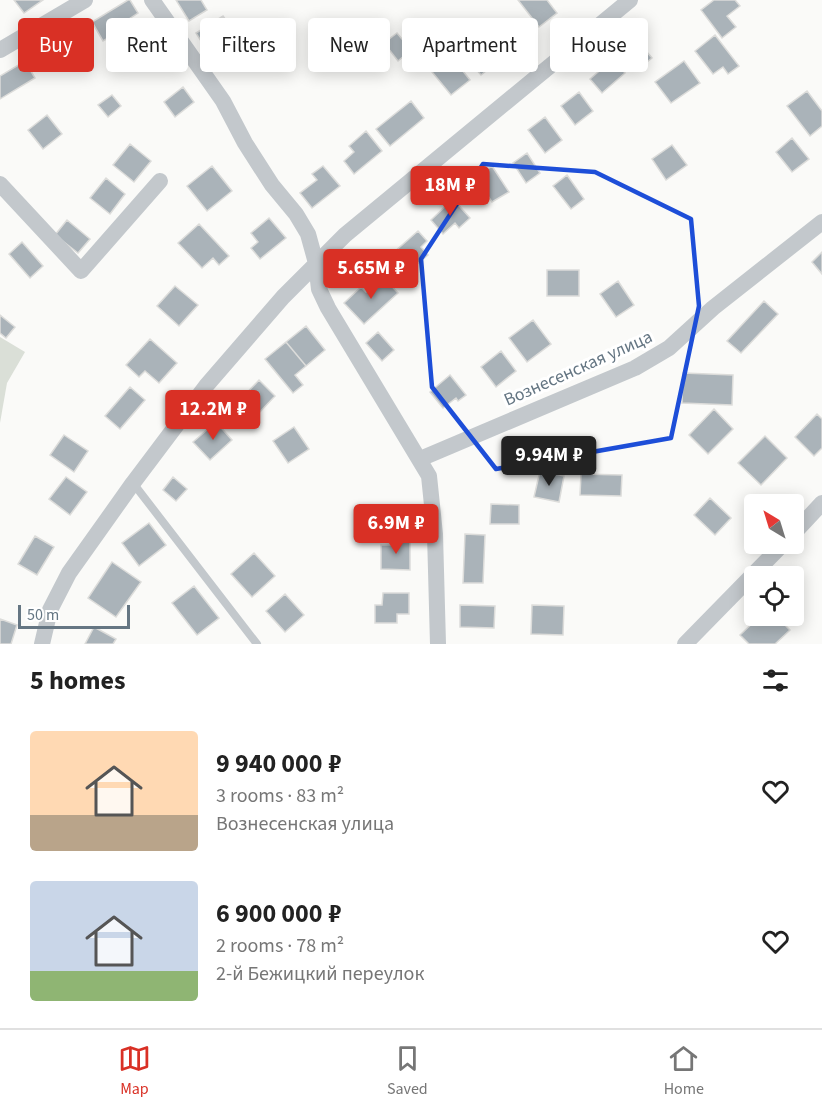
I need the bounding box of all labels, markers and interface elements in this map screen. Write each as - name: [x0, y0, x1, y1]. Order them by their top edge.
- chip: Buy: [18, 18, 94, 72]
- chip: Rent: [106, 18, 188, 72]
- chip: Filters: [200, 18, 296, 72]
- chip: New: [308, 18, 390, 72]
- chip: Apartment: [402, 18, 538, 72]
- chip: House: [550, 18, 648, 72]
- pin: 18M ₽: [408, 166, 492, 217]
- text: 18M ₽: [425, 171, 475, 199]
- pin: 5.65M ₽: [316, 249, 426, 300]
- text: 5.65M ₽: [337, 254, 405, 282]
- street label: Вознесенская улица: [500, 324, 656, 412]
- pin: 12.2M ₽: [158, 390, 268, 441]
- text: 12.2M ₽: [179, 395, 247, 423]
- pin: 9.94M ₽: [494, 436, 604, 487]
- text: 9.94M ₽: [515, 441, 583, 469]
- north arrow: [744, 494, 804, 554]
- map controls: [744, 494, 804, 626]
- pin: 6.9M ₽: [347, 504, 445, 555]
- text: 6.9M ₽: [368, 509, 424, 537]
- button: locate: [744, 566, 804, 626]
- scale bar: [18, 602, 130, 630]
- text: 50 m: [27, 604, 59, 626]
- text: 5 homes: [30, 662, 125, 699]
- icon: filters: [759, 664, 792, 697]
- text: 9 940 000 ₽: [216, 745, 341, 782]
- icon: home: [78, 755, 150, 827]
- icon: heart: [759, 775, 792, 808]
- text: 3 rooms · 83 m²: [216, 782, 344, 810]
- text: Вознесенская улица: [216, 810, 394, 838]
- text: 6 900 000 ₽: [216, 895, 341, 932]
- icon: home: [78, 905, 150, 977]
- icon: heart: [759, 925, 792, 958]
- text: 2 rooms · 78 m²: [216, 932, 344, 960]
- text: 2-й Бежицкий переулок: [216, 960, 424, 988]
- tab: Map: [118, 1042, 151, 1100]
- tab: Saved: [387, 1042, 428, 1100]
- tab: Home: [664, 1042, 704, 1100]

